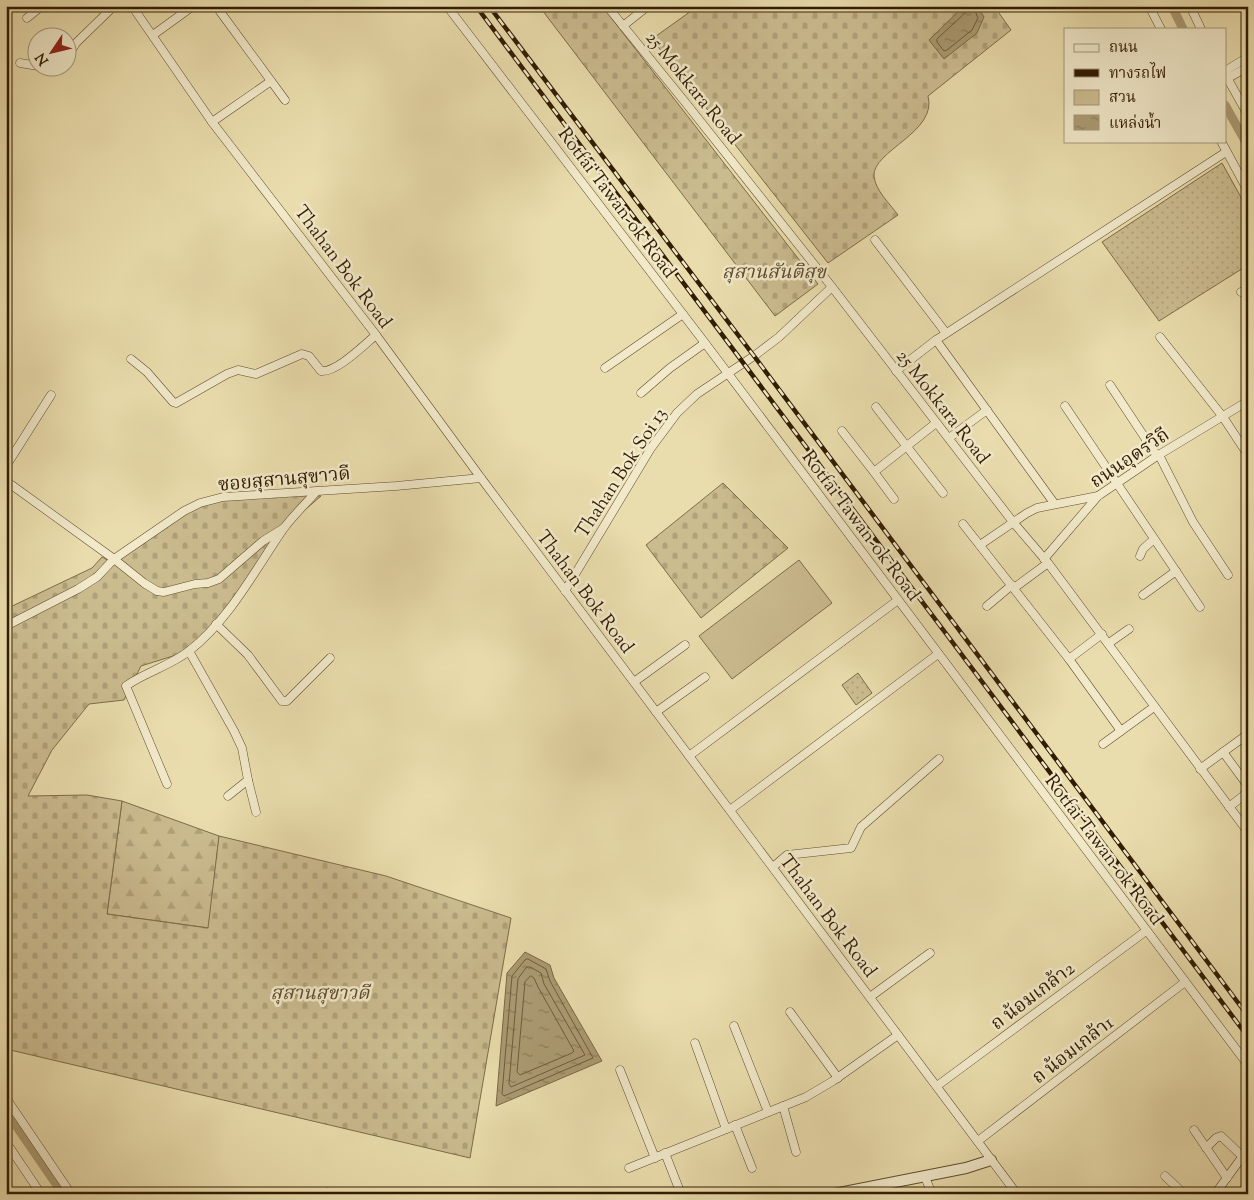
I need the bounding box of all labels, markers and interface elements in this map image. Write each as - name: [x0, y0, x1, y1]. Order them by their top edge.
- street label: 25 Mokkara Road: [638, 26, 746, 151]
- north arrow: [28, 28, 78, 78]
- legend: [1064, 28, 1226, 142]
- text: ถนน: [1109, 38, 1138, 59]
- text: N: [32, 48, 54, 69]
- text: ทางรถไฟ: [1109, 62, 1166, 85]
- text: สวน: [1109, 88, 1136, 109]
- text: แหล่งน้ำ: [1109, 112, 1161, 135]
- street label: Rotfai Tawan-ok Road: [550, 122, 682, 285]
- street label: Thahan Bok Road: [287, 200, 397, 335]
- park label: สุสานสันติสุข: [722, 260, 827, 287]
- street label: 25 Mokkara Road: [889, 345, 996, 471]
- street label: Thahan Bok Soi 13: [570, 403, 674, 544]
- street label: ถนนอุดรวิถี: [1085, 423, 1176, 496]
- street label: Rotfai Tawan-ok Road: [794, 445, 926, 608]
- street label: ซอยสุสานสุขาวดี: [217, 461, 352, 500]
- street label: Thahan Bok Road: [529, 525, 639, 660]
- street label: Rotfai Tawan-ok Road: [1037, 769, 1169, 932]
- street label: Thahan Bok Road: [772, 849, 882, 984]
- street label: ถ น้อมเกล้า2: [986, 956, 1081, 1038]
- park label: สุสานสุขาวดี: [271, 981, 372, 1008]
- street label: ถ น้อมเกล้า1: [1027, 1010, 1120, 1091]

